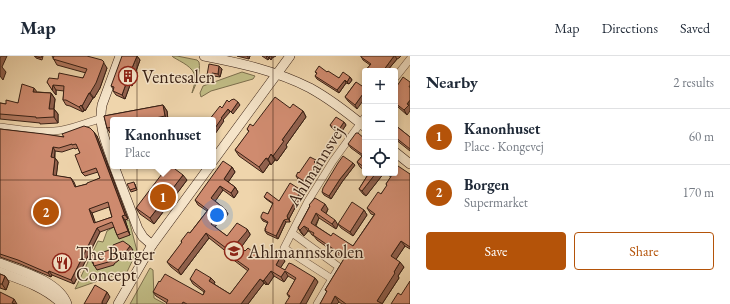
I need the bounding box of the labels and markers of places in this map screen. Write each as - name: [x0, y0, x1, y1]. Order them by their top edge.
- building icon: Ventesalen: [117, 65, 139, 87]
- place label: Ventesalen: [142, 65, 216, 88]
- pin: 1: [150, 182, 176, 212]
- pin: 2: [33, 197, 59, 227]
- school or university icon: Ahlmannsskolen: [223, 240, 245, 262]
- place label: Ahlmannsskolen: [247, 240, 364, 263]
- place label: The Burger Concept: [76, 242, 155, 286]
- restaurant icon: The Burger Concept: [51, 252, 73, 274]

